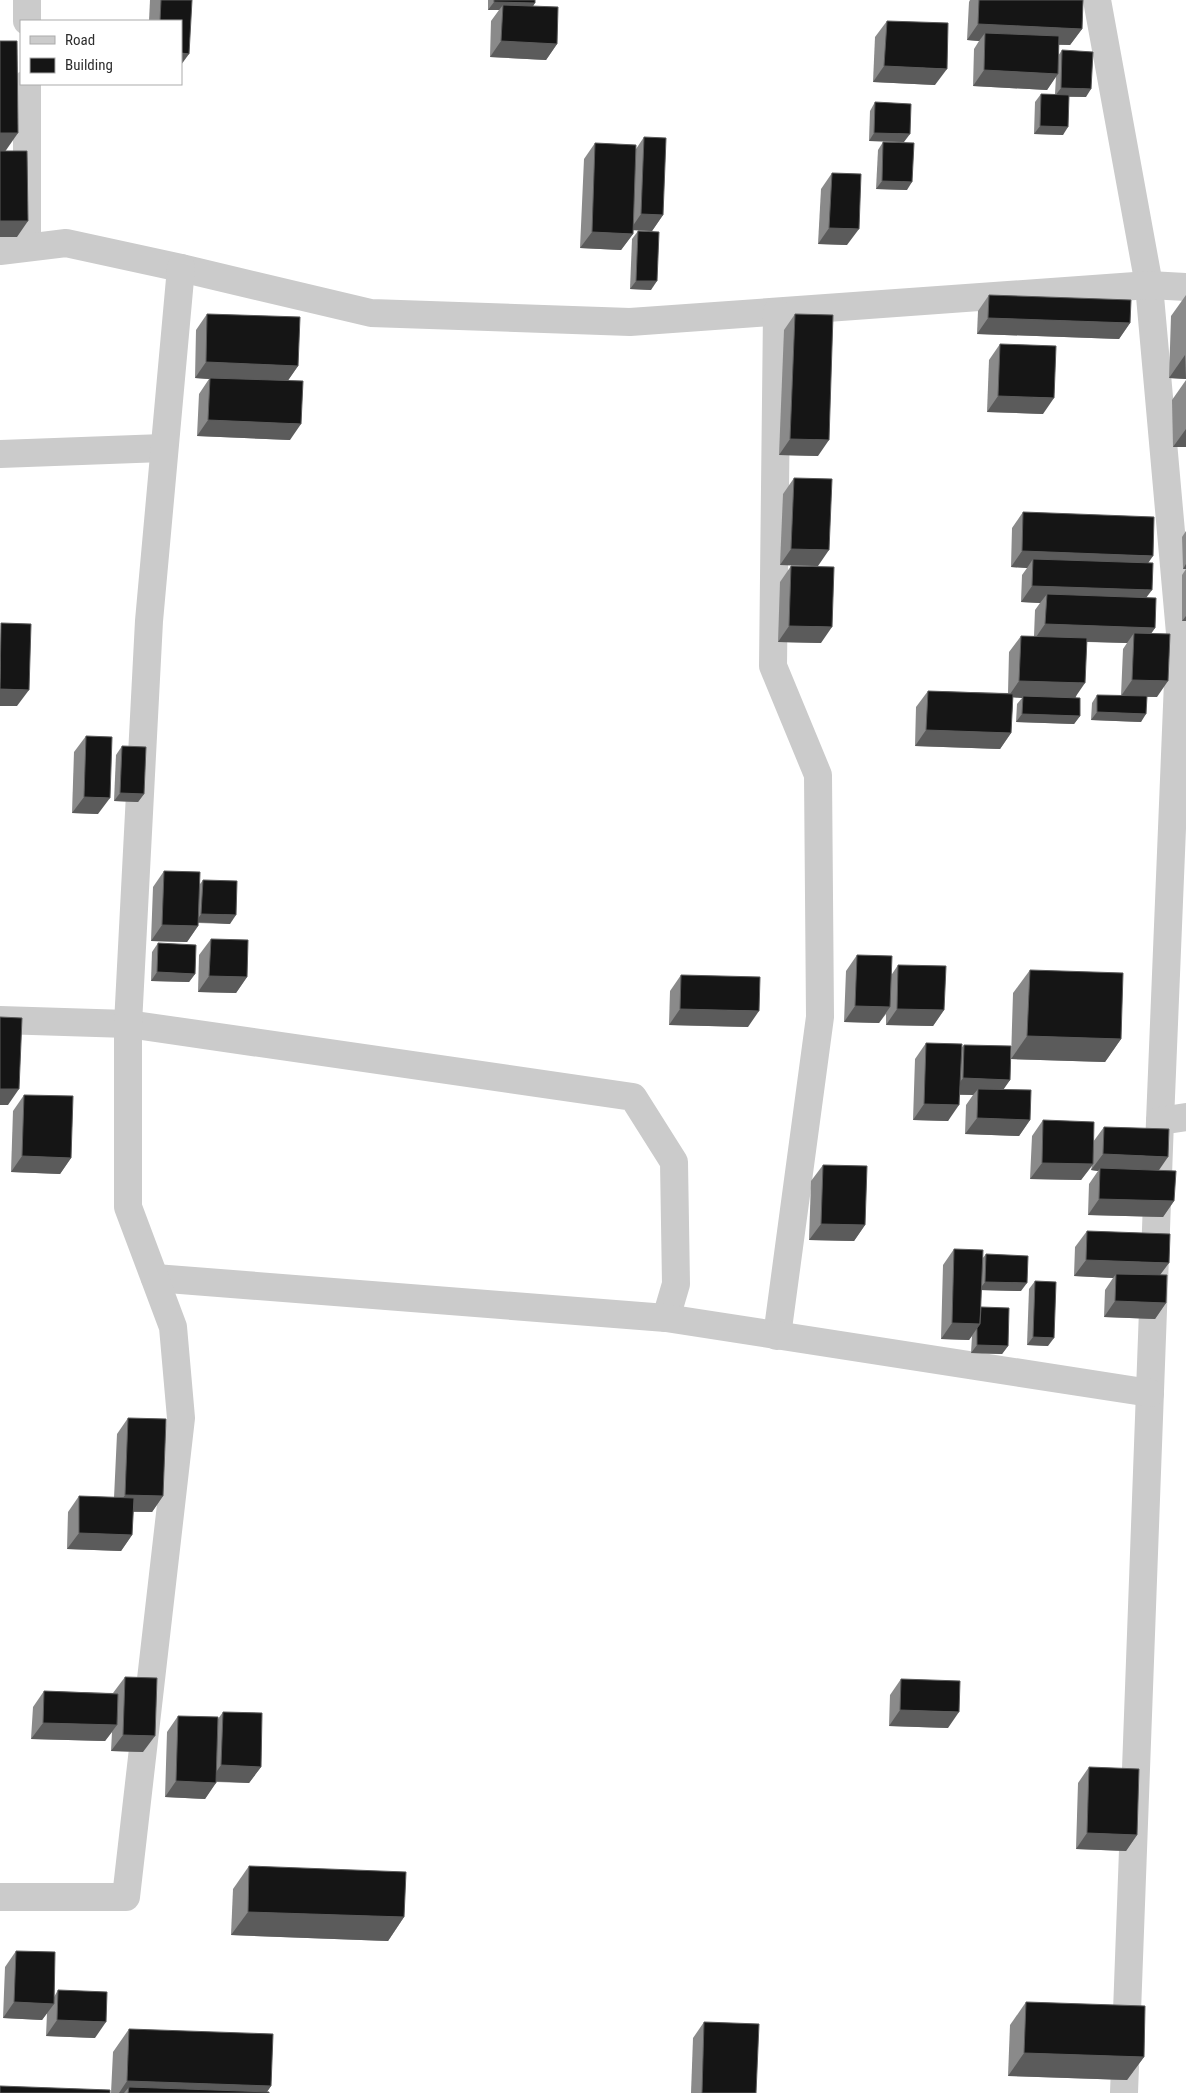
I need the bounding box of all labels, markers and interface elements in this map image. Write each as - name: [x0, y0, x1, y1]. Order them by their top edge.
- legend: [20, 20, 182, 85]
- text: Road: [65, 31, 95, 49]
- text: Building: [65, 56, 113, 74]

